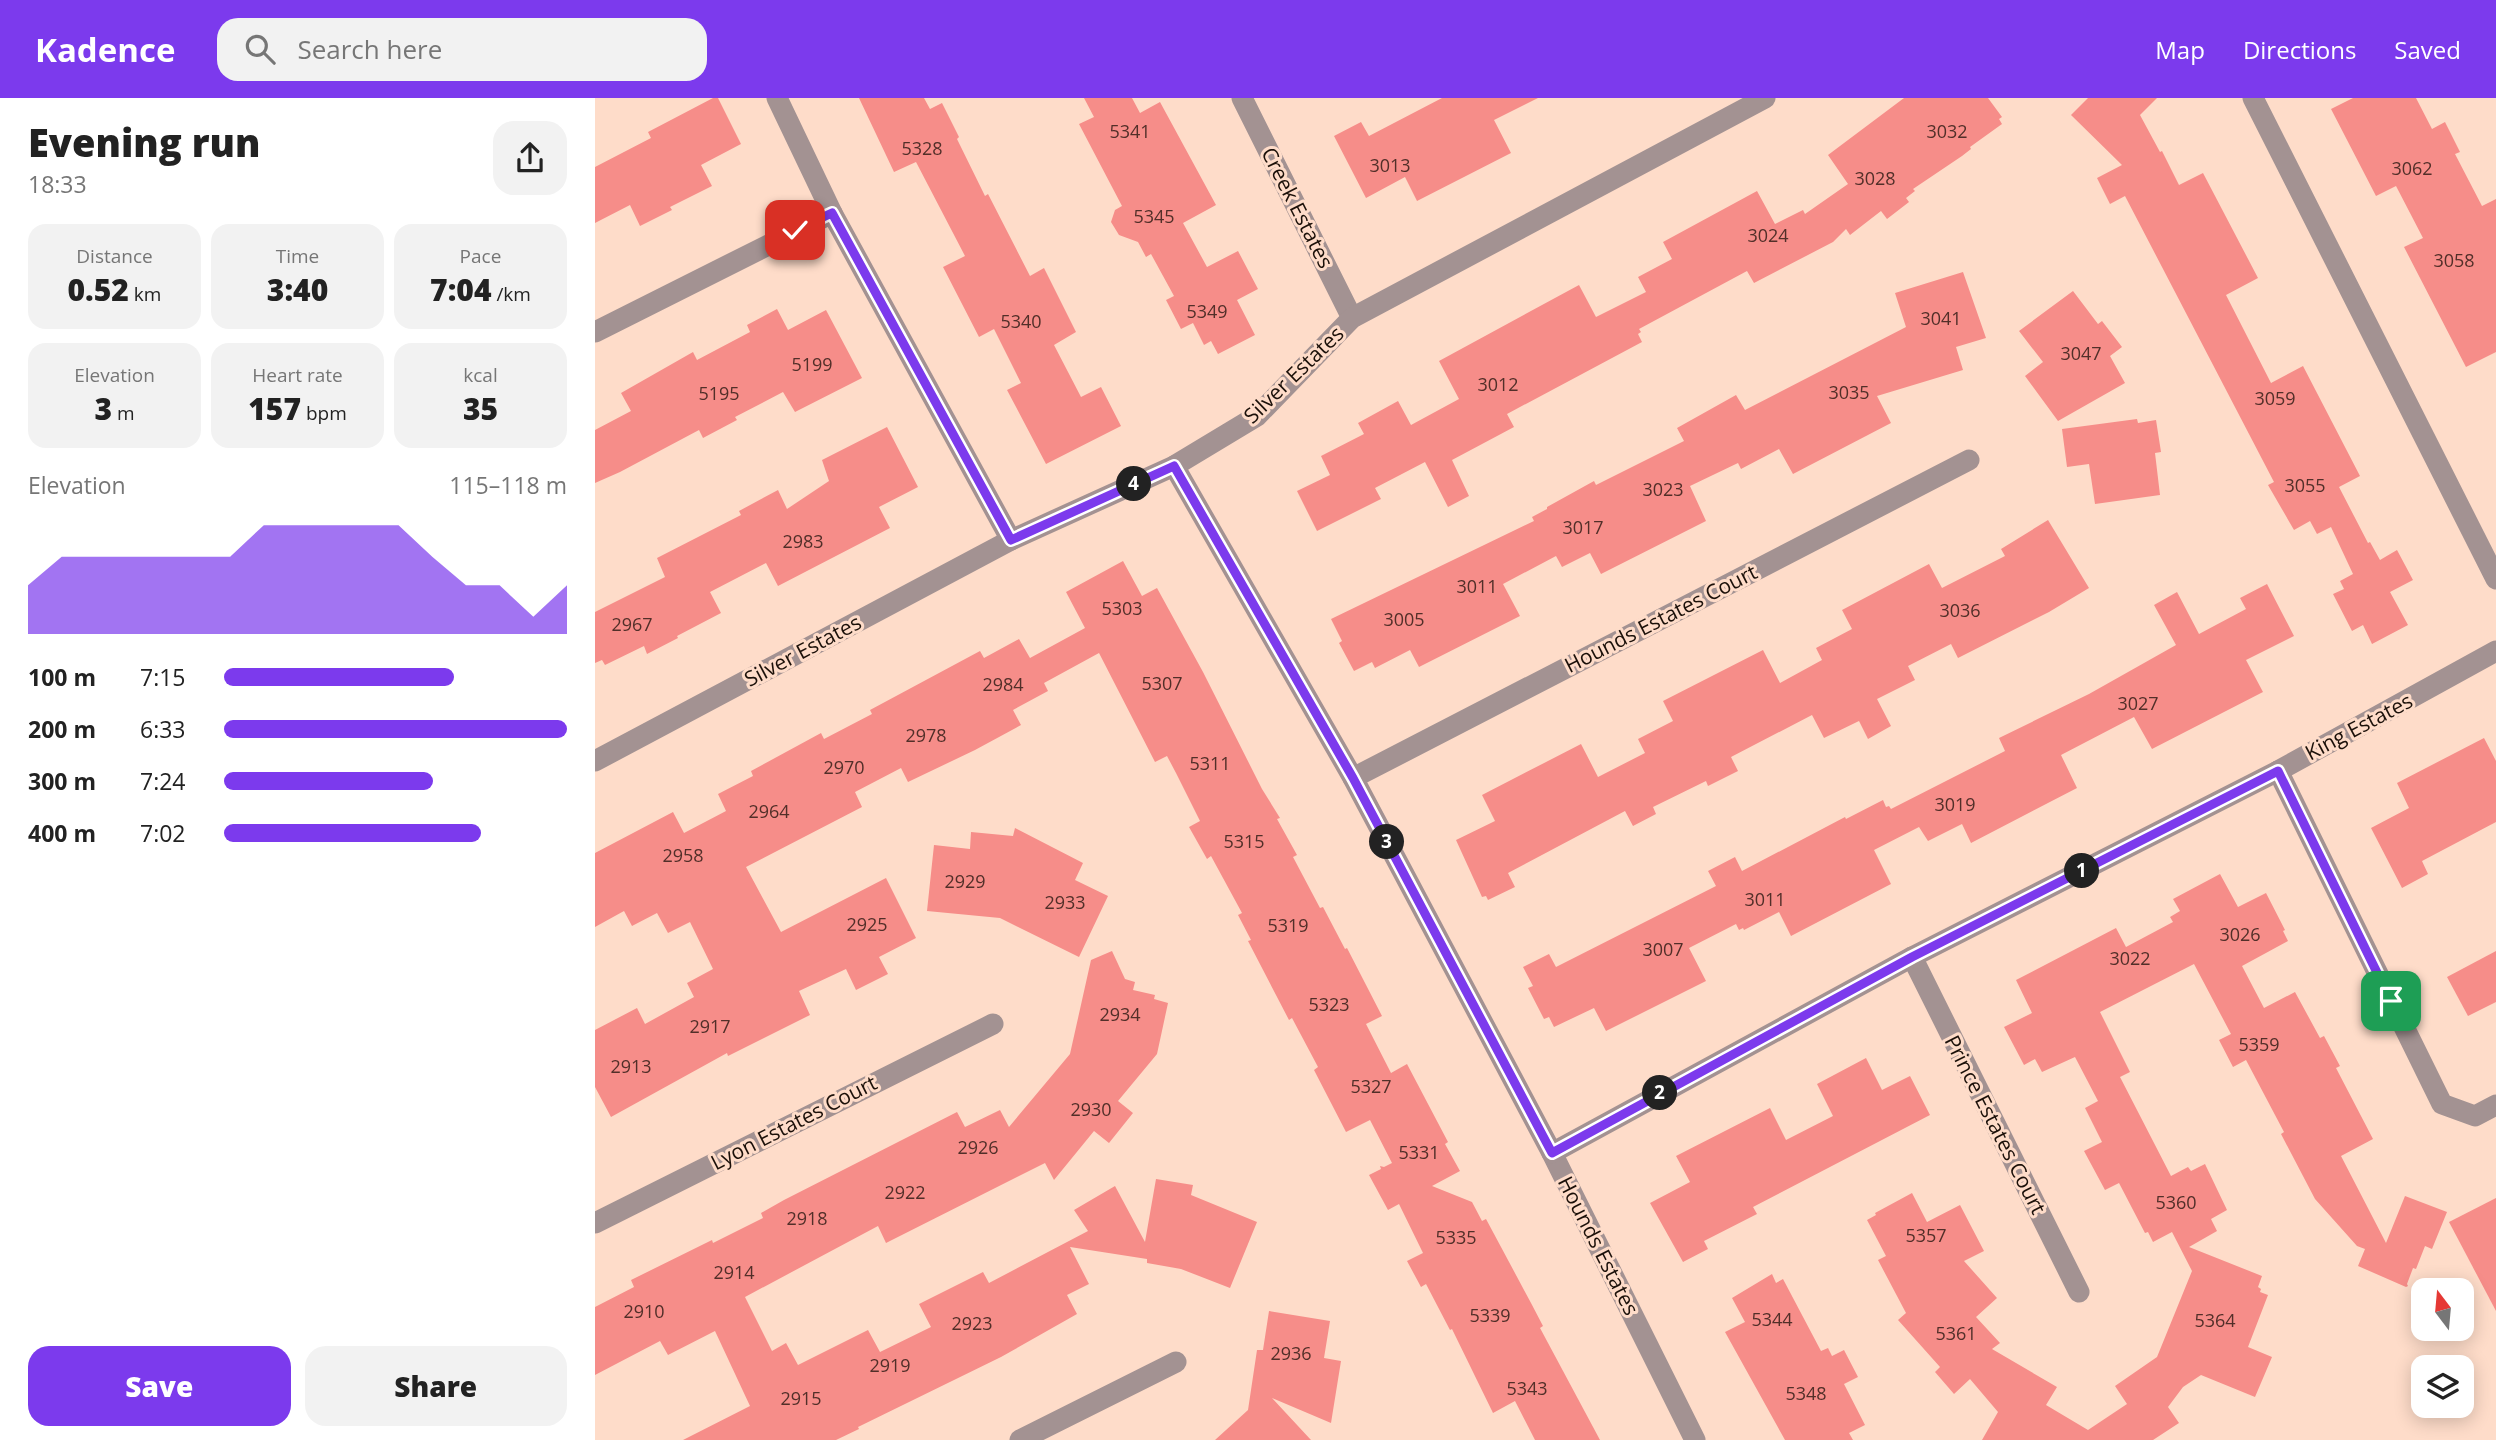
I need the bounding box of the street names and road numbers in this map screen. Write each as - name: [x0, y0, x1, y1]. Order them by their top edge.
- street label: Creek Estates: [1255, 142, 1340, 273]
- street label: Silver Estates: [1237, 320, 1349, 429]
- street label: Hounds Estates Court: [1559, 557, 1762, 679]
- street label: Silver Estates: [739, 608, 866, 693]
- street label: King Estates: [2300, 686, 2417, 766]
- street label: Prince Estates Court: [1939, 1030, 2053, 1219]
- street label: Lyon Estates Court: [706, 1068, 881, 1176]
- street label: Hounds Estates: [1552, 1171, 1646, 1320]

